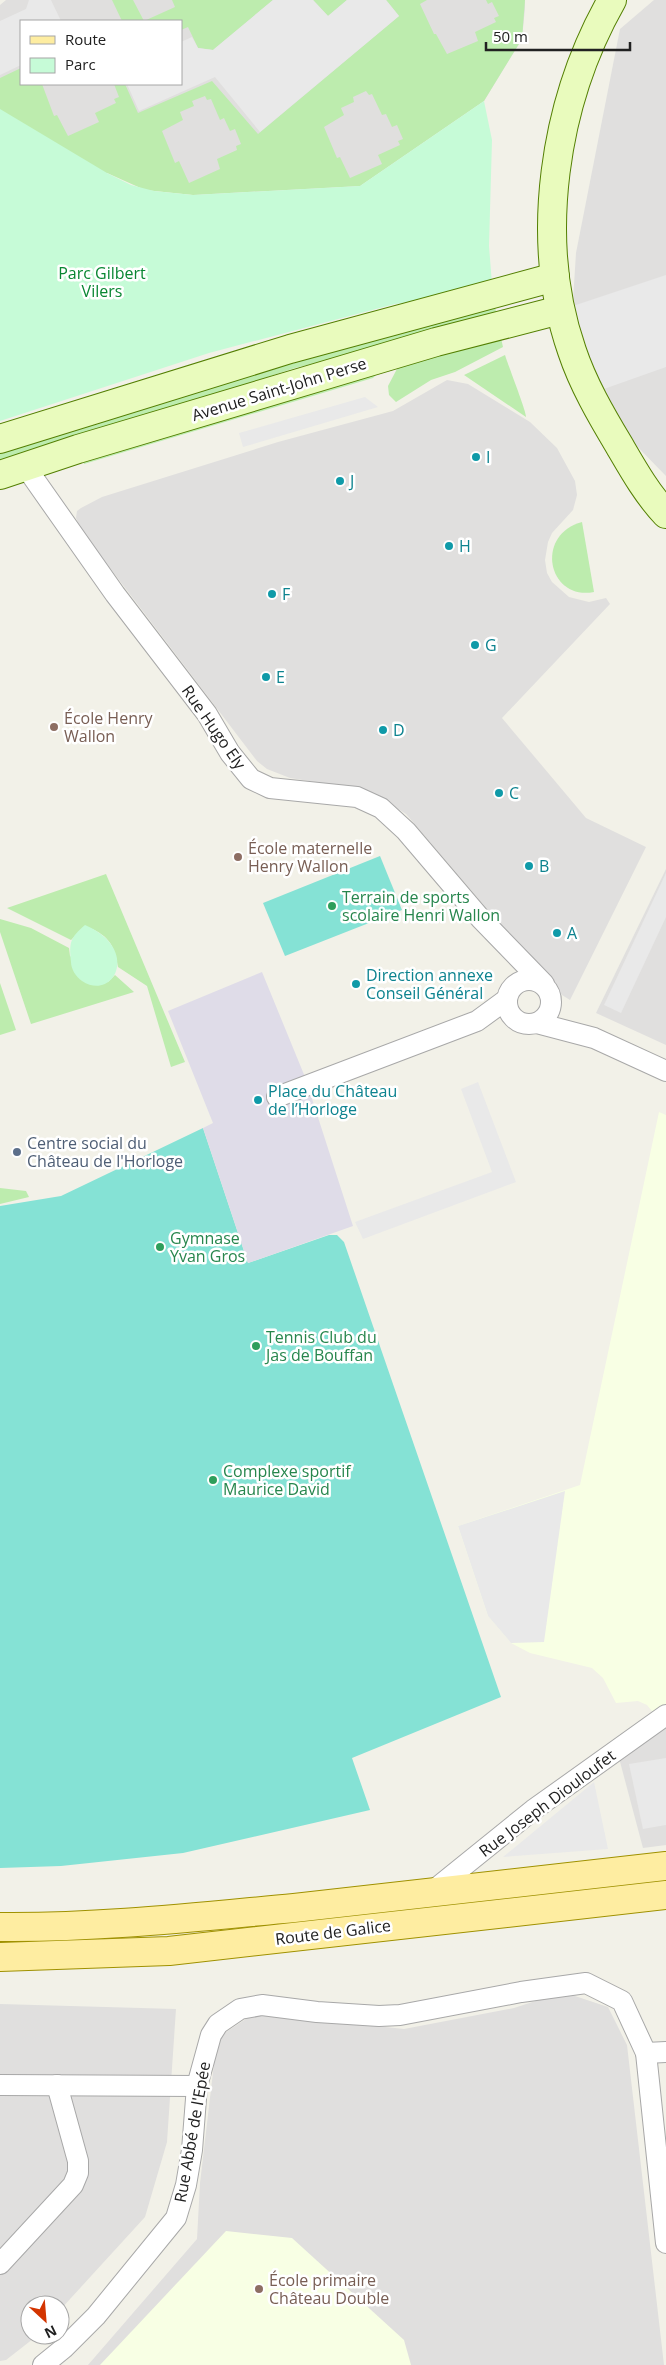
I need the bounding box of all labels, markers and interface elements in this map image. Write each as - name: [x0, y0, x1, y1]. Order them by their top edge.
- legend: [20, 20, 182, 85]
- scale bar: [486, 20, 630, 52]
- text: 50 m: [493, 26, 528, 46]
- text: Route: [65, 29, 106, 49]
- text: Parc: [65, 54, 96, 74]
- park label: Parc Gilbert Vilers: [58, 262, 146, 302]
- street label: Avenue Saint-John Perse: [189, 352, 369, 426]
- place label: I: [486, 446, 490, 468]
- marker: I: [470, 451, 482, 463]
- place label: J: [348, 470, 354, 492]
- marker: J: [334, 475, 346, 487]
- place label: H: [459, 535, 471, 557]
- marker: H: [443, 540, 455, 552]
- place label: F: [282, 583, 290, 605]
- marker: F: [266, 588, 278, 600]
- place label: G: [485, 634, 497, 656]
- marker: G: [469, 639, 481, 651]
- place label: E: [276, 666, 285, 688]
- marker: E: [260, 671, 272, 683]
- street label: Rue Hugo Ely: [177, 681, 252, 774]
- place label: École Henry Wallon: [64, 707, 153, 747]
- place label: D: [393, 719, 405, 741]
- marker: École Henry Wallon: [48, 721, 60, 733]
- marker: D: [377, 724, 389, 736]
- place label: C: [509, 782, 519, 804]
- marker: C: [493, 787, 505, 799]
- place label: École maternelle Henry Wallon: [248, 837, 372, 877]
- marker: École maternelle Henry Wallon: [232, 851, 244, 863]
- place label: B: [539, 855, 549, 877]
- marker: B: [523, 860, 535, 872]
- place label: Terrain de sports scolaire Henri Wallon: [342, 886, 500, 926]
- marker: Terrain de sports scolaire Henri Wallon: [326, 900, 338, 912]
- place label: A: [567, 922, 578, 944]
- marker: A: [551, 927, 563, 939]
- place label: Direction annexe Conseil Général: [366, 964, 493, 1004]
- marker: Direction annexe Conseil Général: [350, 978, 362, 990]
- place label: Place du Château de l’Horloge: [268, 1080, 397, 1120]
- marker: Place du Château de l’Horloge: [252, 1094, 264, 1106]
- place label: Centre social du Château de l'Horloge: [27, 1132, 183, 1172]
- marker: Centre social du Château de l'Horloge: [11, 1146, 23, 1158]
- place label: Gymnase Yvan Gros: [170, 1227, 245, 1267]
- marker: Gymnase Yvan Gros: [154, 1241, 166, 1253]
- place label: Tennis Club du Jas de Bouffan: [264, 1326, 377, 1366]
- marker: Tennis Club du Jas de Bouffan: [250, 1340, 262, 1352]
- place label: Complexe sportif Maurice David: [223, 1460, 352, 1500]
- marker: Complexe sportif Maurice David: [207, 1474, 219, 1486]
- street label: Rue Joseph Diouloufet: [474, 1744, 620, 1862]
- street label: Route de Galice: [274, 1914, 392, 1950]
- street label: Rue Abbé de l'Epée: [169, 2060, 215, 2204]
- place label: École primaire Château Double: [269, 2269, 389, 2309]
- marker: École primaire Château Double: [253, 2283, 265, 2295]
- north arrow: [20, 2295, 70, 2345]
- text: N: [42, 2321, 60, 2343]

